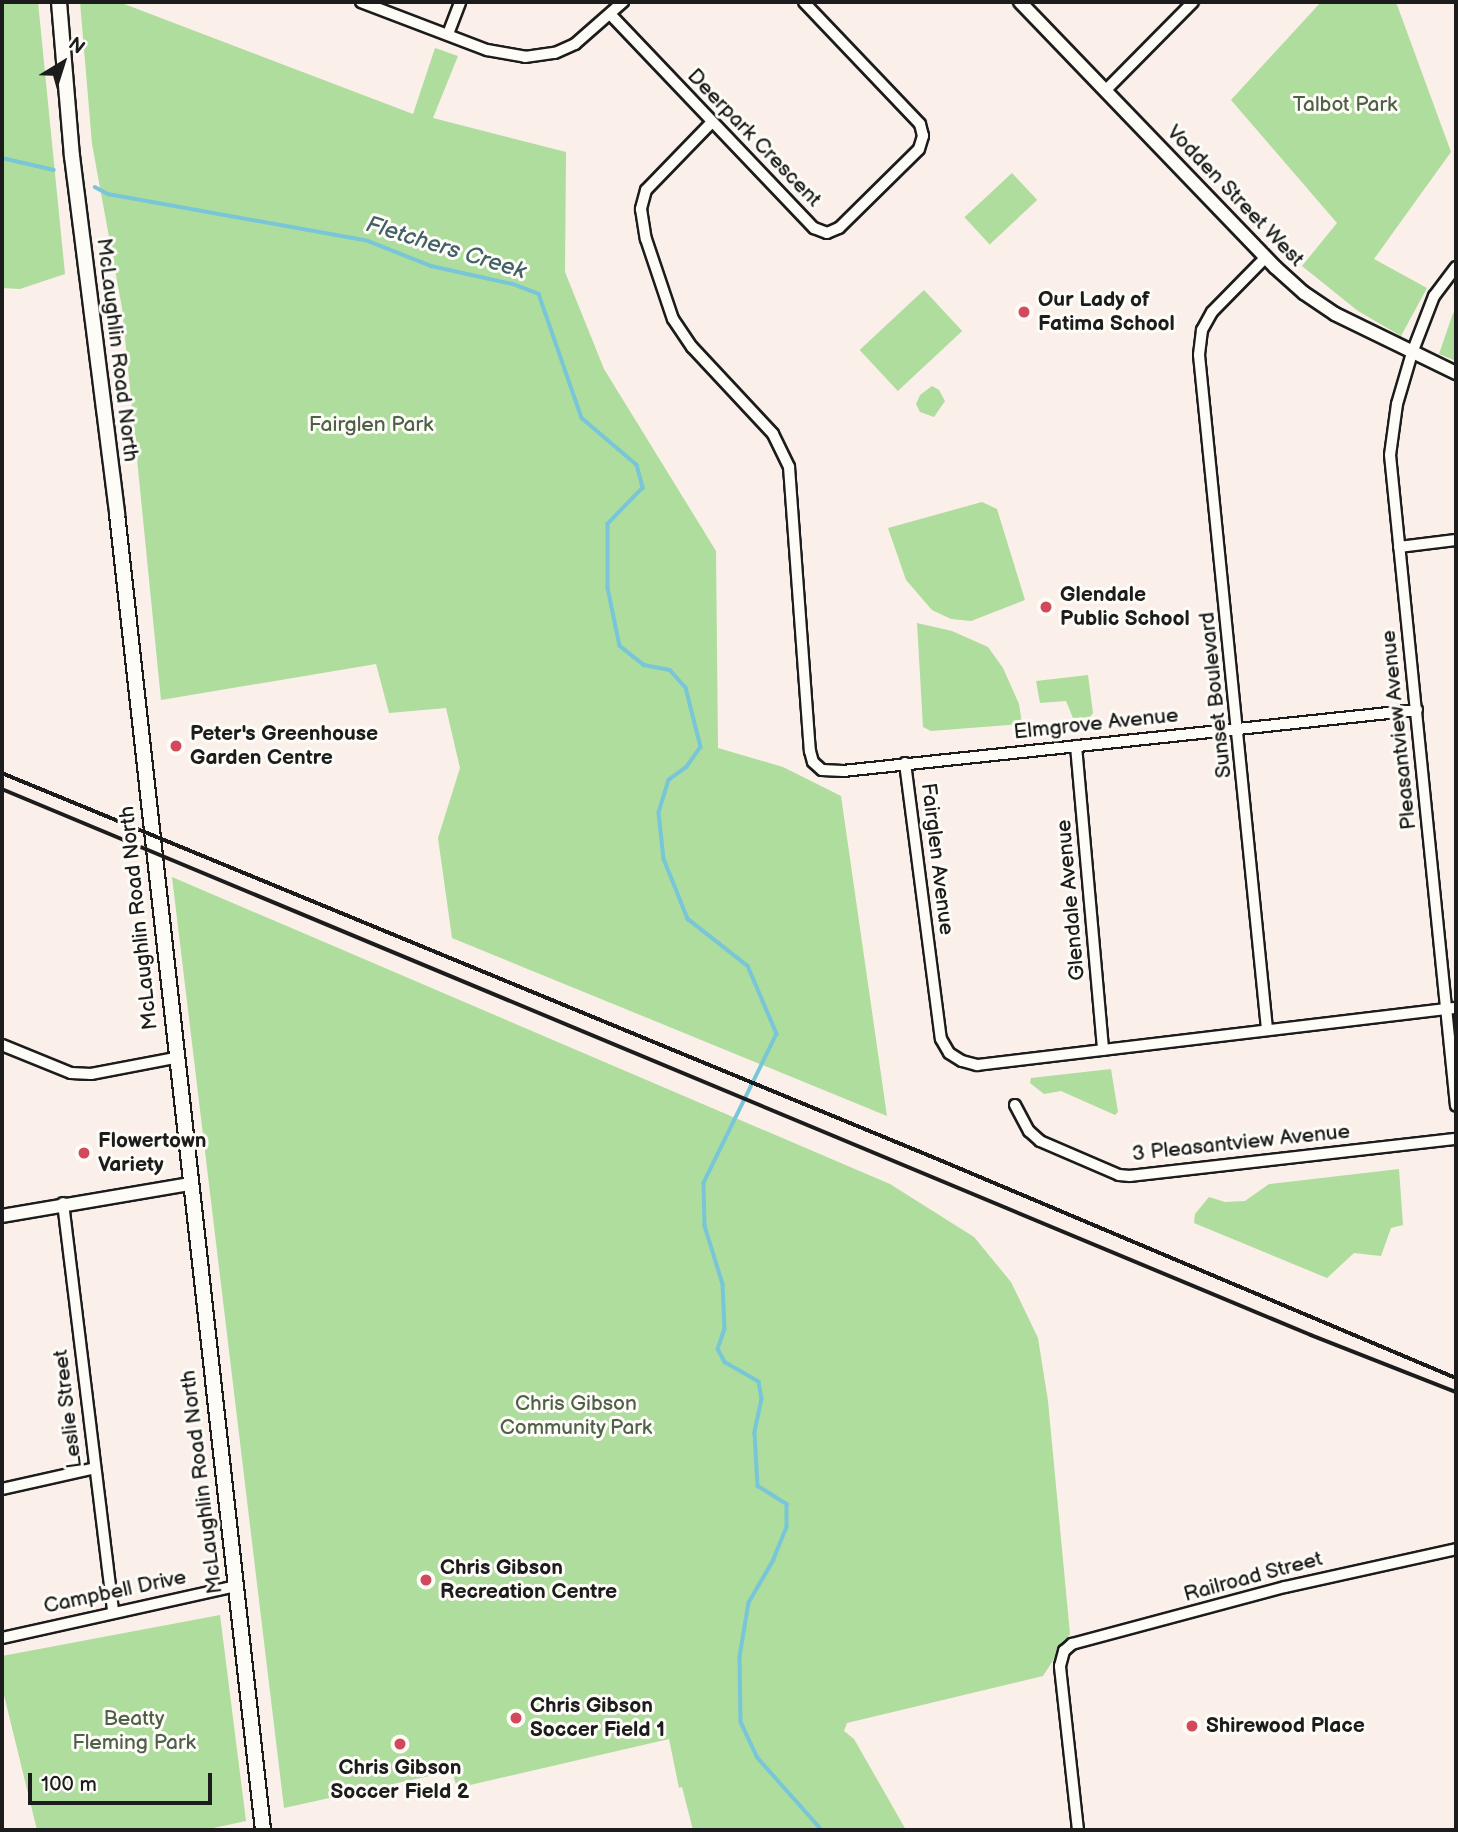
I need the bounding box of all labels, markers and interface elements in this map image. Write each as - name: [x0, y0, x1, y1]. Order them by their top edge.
- north arrow: [28, 28, 98, 98]
- text: N: [64, 33, 89, 60]
- street label: Deerpark Crescent: [682, 64, 826, 212]
- park label: Talbot Park: [1293, 92, 1397, 118]
- street label: Vodden Street West: [1161, 120, 1309, 272]
- water label: Fletchers Creek: [363, 211, 529, 285]
- street label: McLaughlin Road North: [91, 237, 143, 463]
- place label: Our Lady of Fatima School: [1038, 287, 1175, 337]
- marker: Our Lady of Fatima School: [1016, 304, 1032, 320]
- park label: Fairglen Park: [309, 412, 433, 438]
- place label: Glendale Public School: [1060, 582, 1190, 632]
- marker: Glendale Public School: [1038, 599, 1054, 615]
- street label: Sunset Boulevard: [1195, 611, 1237, 779]
- street label: Pleasantview Avenue: [1376, 629, 1422, 831]
- street label: Elmgrove Avenue: [1012, 703, 1180, 745]
- place label: Peter's Greenhouse Garden Centre: [190, 721, 378, 771]
- marker: Peter's Greenhouse Garden Centre: [168, 738, 184, 754]
- street label: Fairglen Avenue: [915, 782, 959, 936]
- street label: McLaughlin Road North: [115, 805, 163, 1031]
- street label: Glendale Avenue: [1051, 818, 1091, 982]
- street label: 3 Pleasantview Avenue: [1131, 1119, 1351, 1167]
- place label: Flowertown Variety: [98, 1128, 206, 1178]
- marker: Flowertown Variety: [76, 1145, 92, 1161]
- street label: Leslie Street: [48, 1348, 88, 1470]
- street label: McLaughlin Road North: [176, 1369, 228, 1595]
- park label: Chris Gibson Community Park: [499, 1391, 653, 1441]
- street label: Railroad Street: [1181, 1546, 1325, 1608]
- place label: Chris Gibson Recreation Centre: [440, 1555, 617, 1605]
- street label: Campbell Drive: [41, 1565, 189, 1619]
- marker: Chris Gibson Recreation Centre: [418, 1572, 434, 1588]
- place label: Chris Gibson Soccer Field 1: [530, 1693, 665, 1743]
- park label: Beatty Fleming Park: [72, 1706, 196, 1756]
- marker: Chris Gibson Soccer Field 1: [508, 1710, 524, 1726]
- place label: Shirewood Place: [1206, 1713, 1365, 1739]
- marker: Shirewood Place: [1184, 1718, 1200, 1734]
- marker: Chris Gibson Soccer Field 2: [392, 1736, 408, 1752]
- place label: Chris Gibson Soccer Field 2: [331, 1755, 469, 1805]
- scale bar: [32, 1758, 215, 1802]
- text: 100 m: [41, 1772, 97, 1797]

